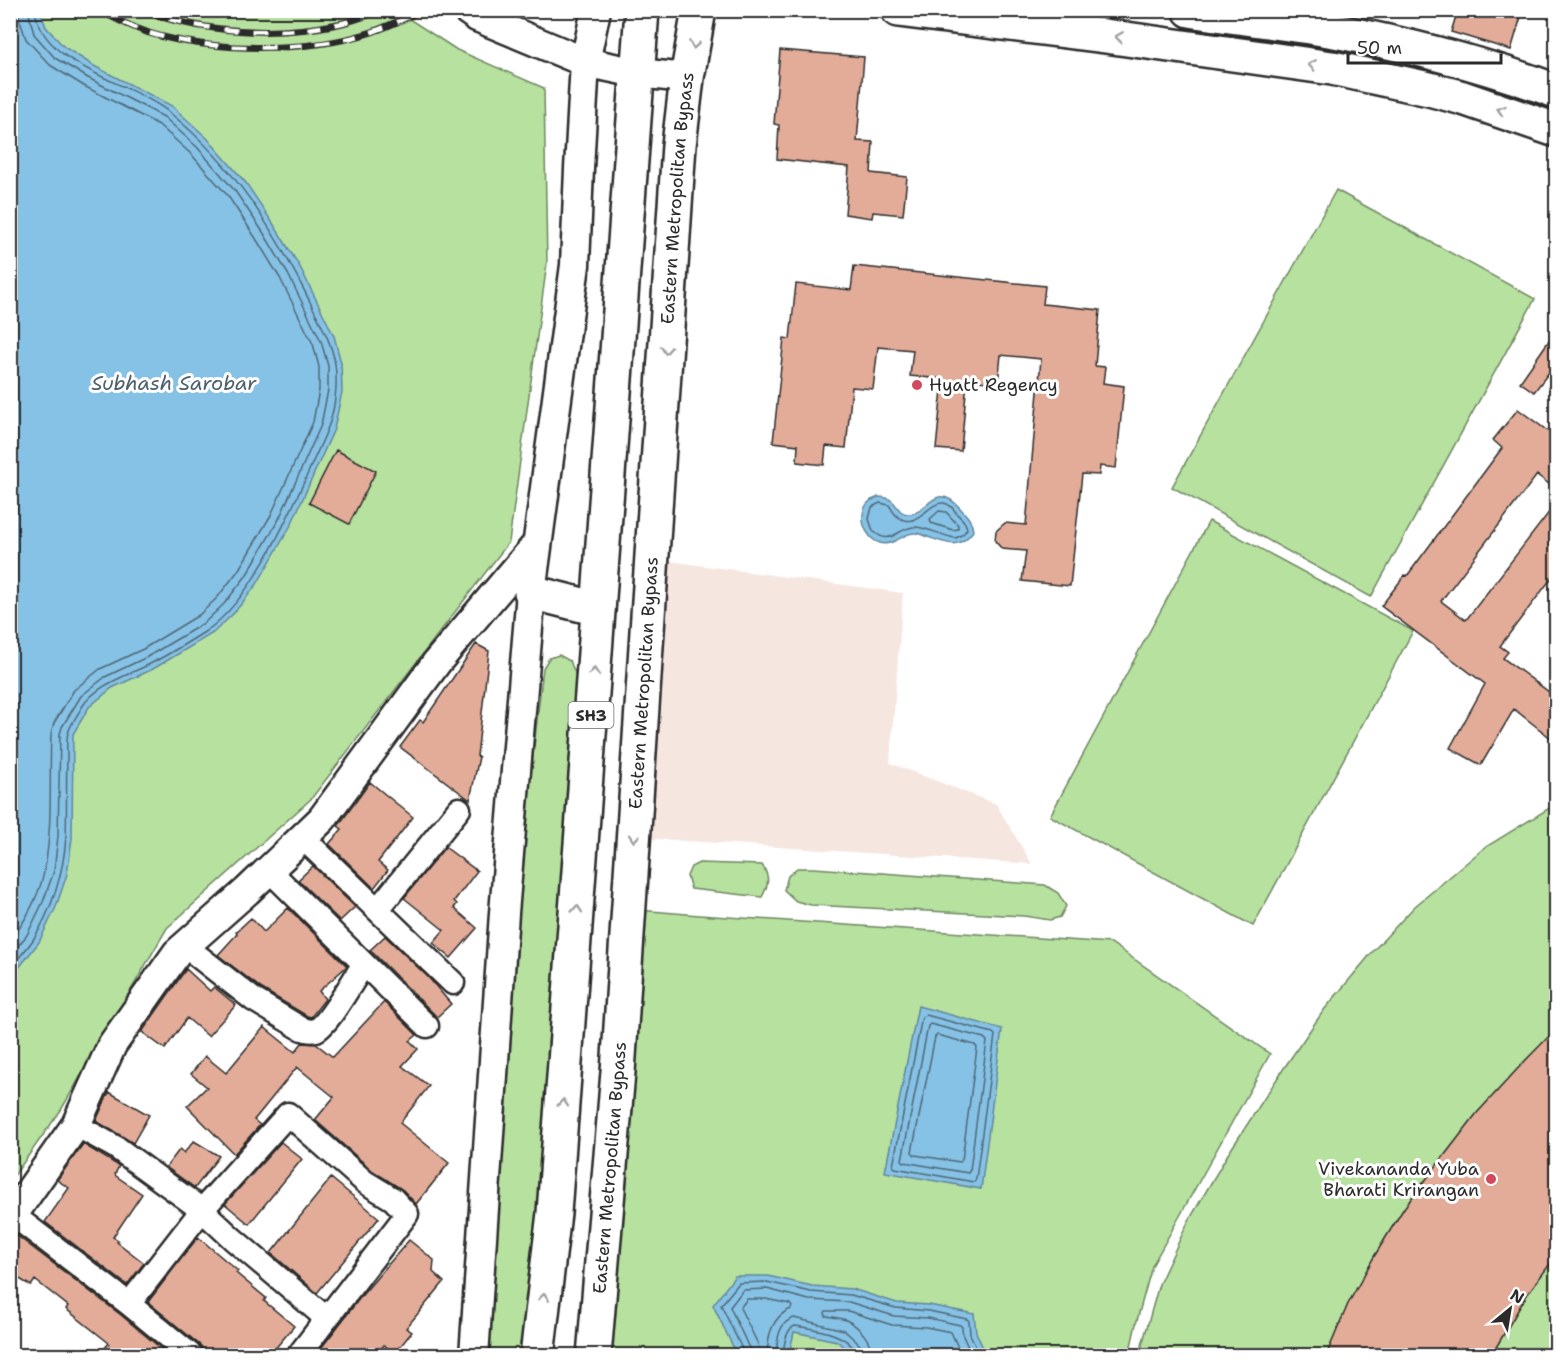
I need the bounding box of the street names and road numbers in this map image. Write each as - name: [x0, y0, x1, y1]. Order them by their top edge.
- street label: Eastern Metropolitan Bypass: [655, 70, 700, 325]
- street label: Eastern Metropolitan Bypass: [623, 556, 664, 810]
- road number: SH3: [568, 702, 614, 728]
- street label: Eastern Metropolitan Bypass: [587, 1041, 632, 1295]

